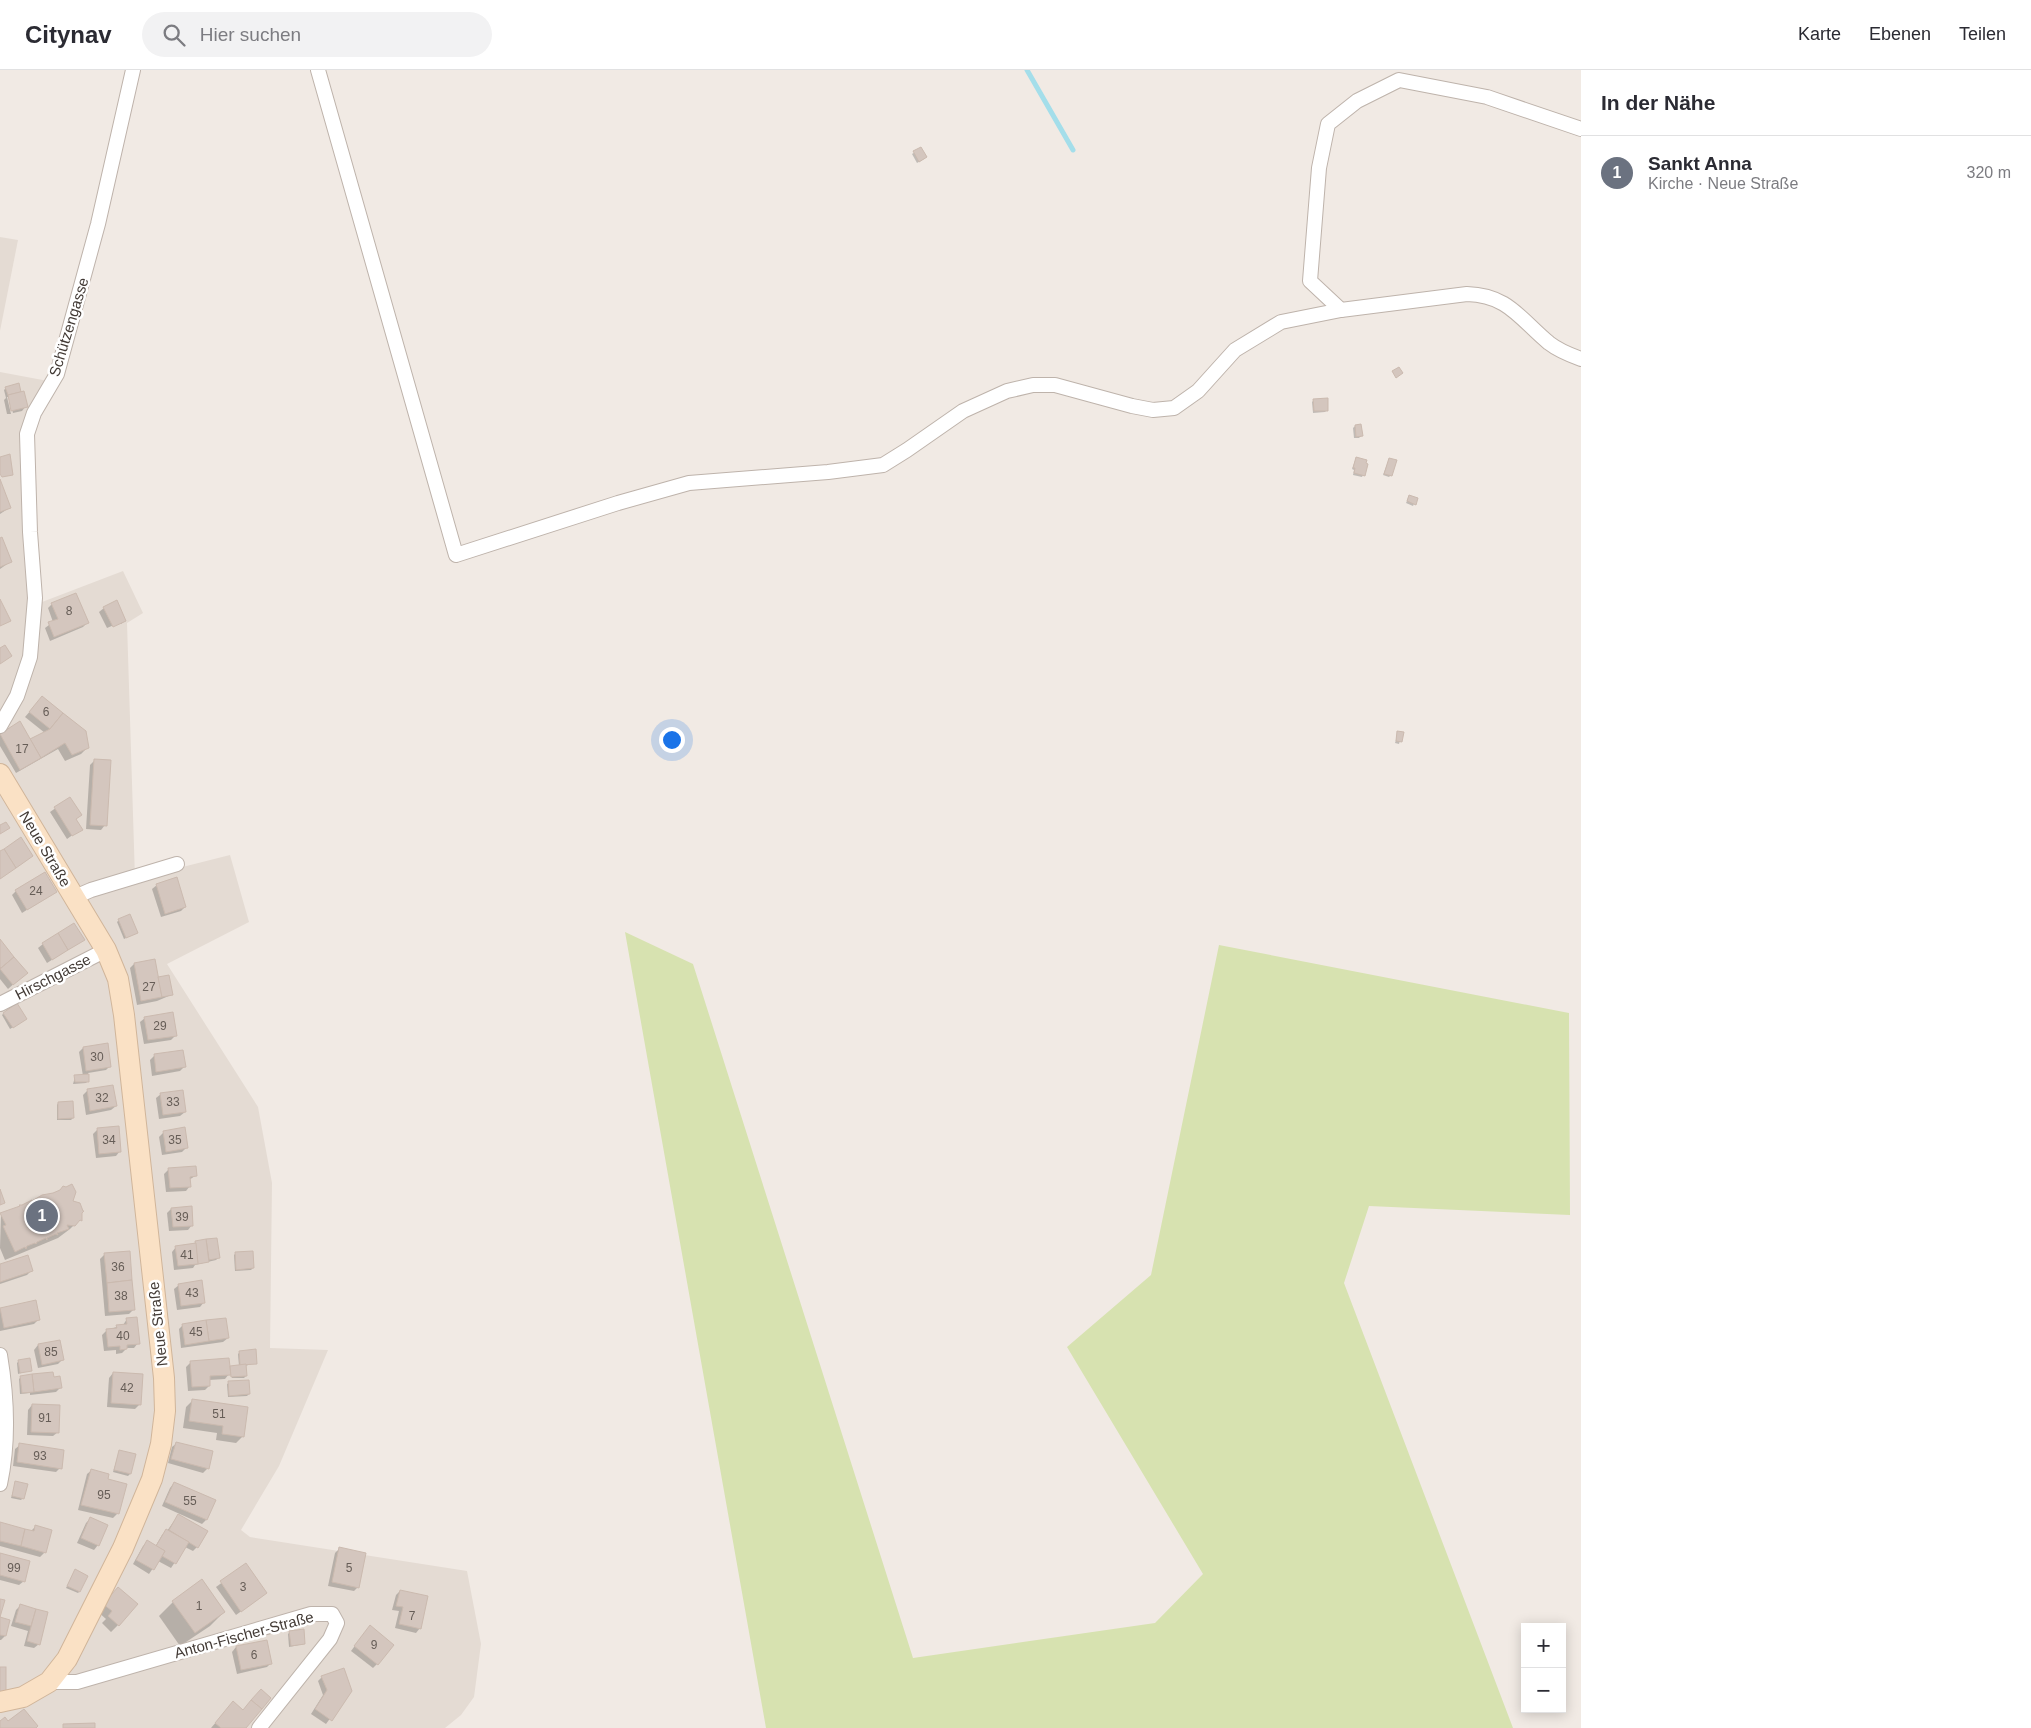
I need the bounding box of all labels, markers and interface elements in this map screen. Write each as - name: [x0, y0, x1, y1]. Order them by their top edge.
- search box: [142, 12, 492, 57]
- text: Citynav: [25, 21, 112, 48]
- icon: search: [160, 21, 188, 49]
- text: Hier suchen: [200, 24, 301, 45]
- text: Karte: [1798, 24, 1841, 44]
- text: Ebenen: [1869, 24, 1931, 44]
- text: Teilen: [1959, 24, 2006, 44]
- text: In der Nähe: [1601, 91, 1715, 114]
- text: Sankt Anna: [1648, 153, 1752, 174]
- text: 1: [1613, 164, 1621, 181]
- text: 320 m: [1967, 164, 2011, 181]
- text: Kirche · Neue Straße: [1648, 175, 1798, 192]
- street label: Schützengasse: [45, 275, 92, 378]
- house number: 8: [66, 604, 73, 618]
- house number: 6: [43, 705, 50, 719]
- your location: [659, 727, 685, 753]
- house number: 17: [15, 742, 29, 756]
- street label: Neue Straße: [16, 808, 75, 890]
- house number: 24: [29, 884, 43, 898]
- street label: Hirschgasse: [12, 950, 93, 1003]
- house number: 27: [142, 980, 156, 994]
- house number: 29: [153, 1019, 167, 1033]
- house number: 30: [90, 1050, 104, 1064]
- house number: 32: [95, 1091, 109, 1105]
- house number: 33: [166, 1095, 180, 1109]
- house number: 34: [102, 1133, 116, 1147]
- house number: 35: [168, 1133, 182, 1147]
- pin: 1: [26, 1197, 58, 1235]
- house number: 39: [175, 1210, 189, 1224]
- house number: 41: [180, 1248, 194, 1262]
- house number: 36: [111, 1260, 125, 1274]
- street label: Neue Straße: [145, 1281, 170, 1367]
- house number: 43: [185, 1286, 199, 1300]
- house number: 38: [114, 1289, 128, 1303]
- house number: 45: [189, 1325, 203, 1339]
- house number: 40: [116, 1329, 130, 1343]
- house number: 85: [44, 1345, 58, 1359]
- house number: 42: [120, 1381, 134, 1395]
- house number: 51: [212, 1407, 226, 1421]
- house number: 91: [38, 1411, 52, 1425]
- house number: 93: [33, 1449, 47, 1463]
- house number: 95: [97, 1488, 111, 1502]
- house number: 55: [183, 1494, 197, 1508]
- house number: 99: [7, 1561, 21, 1575]
- house number: 5: [346, 1561, 353, 1575]
- house number: 3: [240, 1580, 247, 1594]
- house number: 1: [196, 1599, 203, 1613]
- street label: Anton-Fischer-Straße: [172, 1608, 315, 1661]
- house number: 7: [409, 1609, 416, 1623]
- map controls: [1521, 1623, 1566, 1713]
- button: +: [1521, 1623, 1566, 1668]
- house number: 9: [371, 1638, 378, 1652]
- house number: 6: [251, 1648, 258, 1662]
- button: −: [1521, 1668, 1566, 1713]

